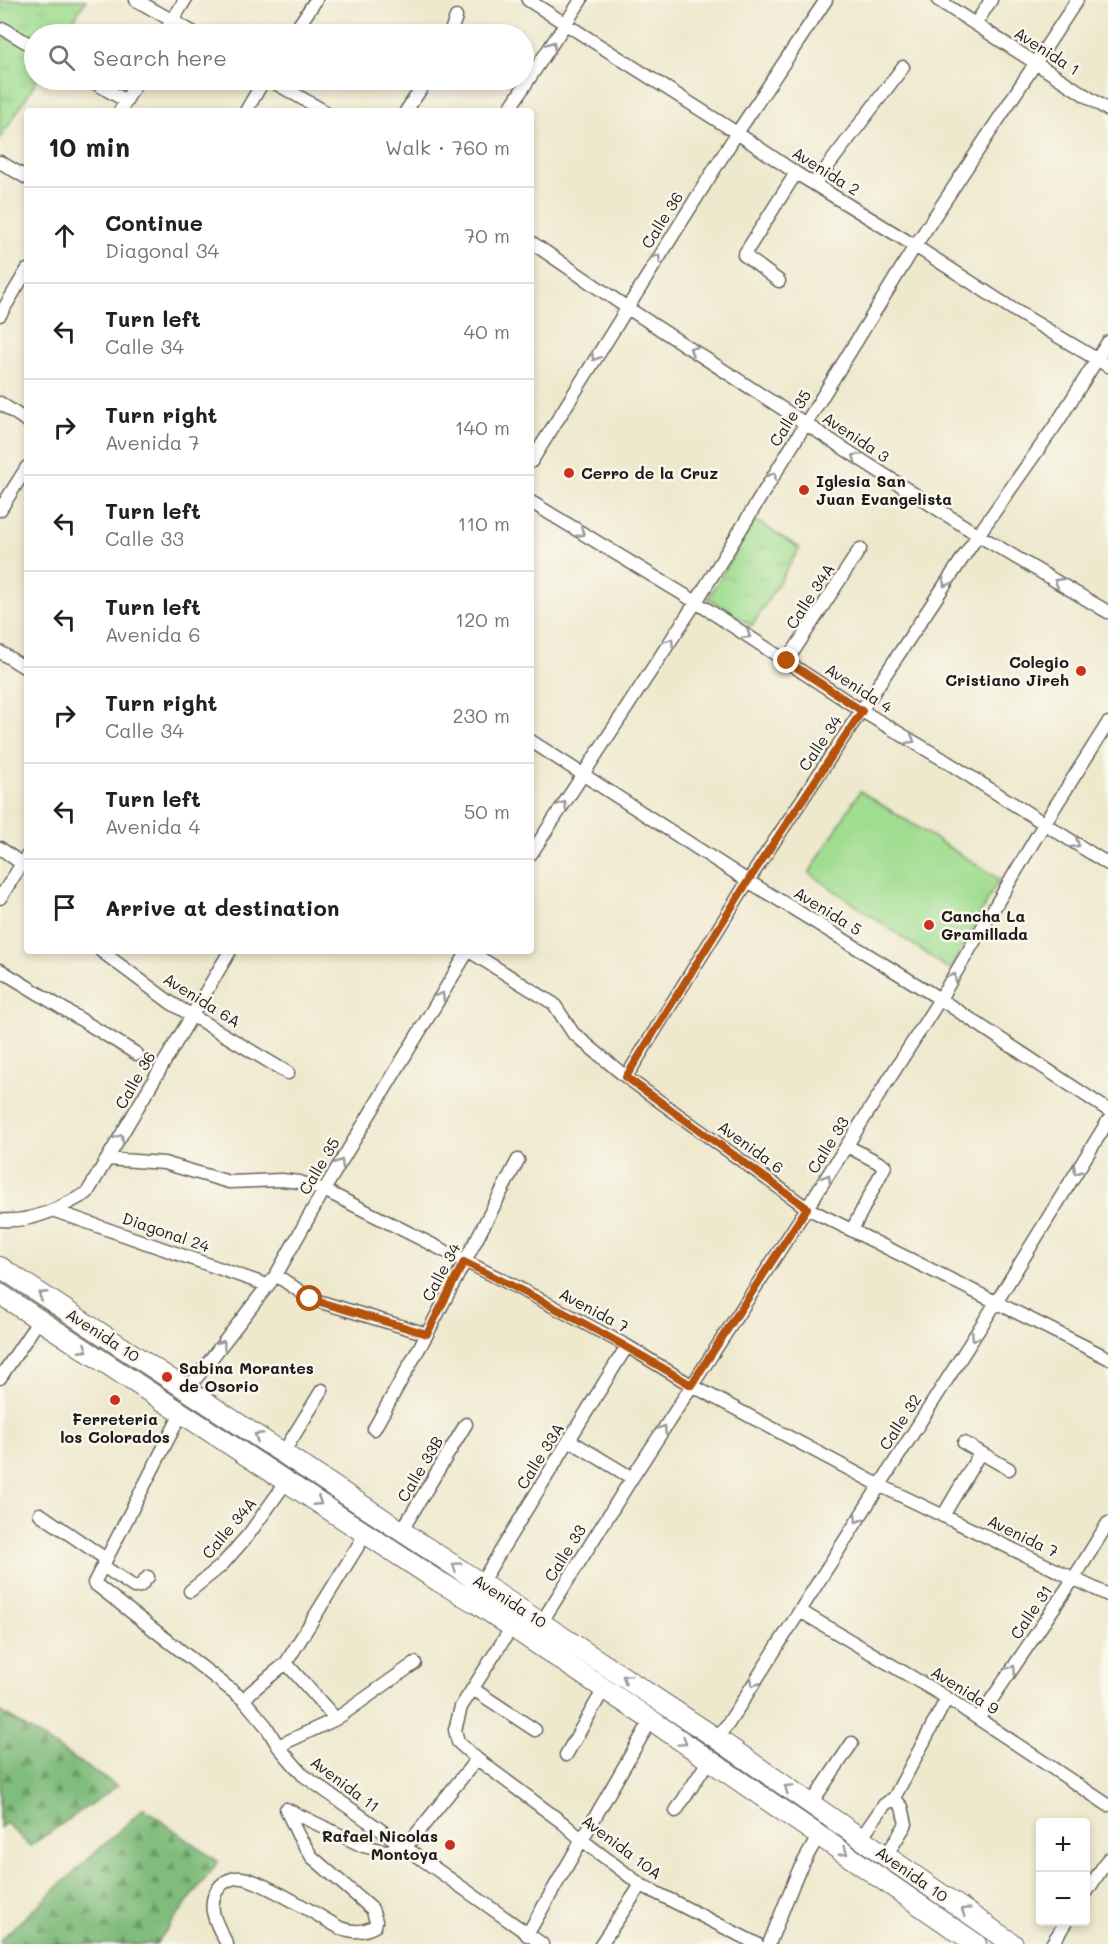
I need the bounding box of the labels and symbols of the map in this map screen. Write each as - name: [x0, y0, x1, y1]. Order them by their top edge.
- street label: Avenida 1: [1011, 22, 1084, 80]
- one-way arrow: [545, 40, 556, 51]
- street label: Avenida 2: [789, 142, 864, 200]
- street label: Calle 36: [636, 187, 687, 252]
- one-way arrow: [650, 254, 662, 264]
- one-way arrow: [689, 346, 699, 358]
- one-way arrow: [591, 351, 603, 361]
- street label: Calle 35: [764, 385, 815, 450]
- street label: Avenida 3: [819, 407, 894, 467]
- one-way arrow: [852, 453, 863, 464]
- place label: Cerro de la Cruz: [581, 462, 718, 483]
- marker: Cerro de la Cruz: [562, 466, 576, 480]
- place label: Iglesia San Juan Evangelista: [816, 470, 952, 509]
- one-way arrow: [765, 472, 777, 482]
- marker: Iglesia San Juan Evangelista: [797, 483, 811, 497]
- one-way arrow: [575, 525, 585, 537]
- street label: Calle 34A: [781, 559, 839, 633]
- one-way arrow: [942, 577, 953, 588]
- one-way arrow: [1054, 578, 1064, 589]
- one-way arrow: [740, 628, 751, 639]
- one-way arrow: [662, 638, 674, 648]
- route end: [773, 647, 799, 673]
- place label: Colegio Cristiano Jireh: [945, 651, 1069, 690]
- street label: Avenida 4: [822, 658, 897, 717]
- marker: Colegio Cristiano Jireh: [1074, 664, 1088, 678]
- street label: Calle 34: [793, 710, 846, 775]
- one-way arrow: [905, 733, 915, 745]
- one-way arrow: [556, 801, 567, 812]
- one-way arrow: [1070, 837, 1080, 849]
- street label: Avenida 5: [790, 881, 866, 940]
- place label: Cancha La Gramillada: [941, 905, 1028, 944]
- marker: Cancha La Gramillada: [922, 918, 936, 932]
- street label: Avenida 6A: [160, 967, 245, 1032]
- one-way arrow: [946, 973, 958, 983]
- one-way arrow: [433, 992, 445, 1002]
- street label: Calle 36: [110, 1047, 160, 1112]
- street label: Calle 33: [802, 1112, 853, 1177]
- street label: Avenida 6: [714, 1116, 788, 1178]
- street label: Calle 35: [293, 1133, 344, 1198]
- one-way arrow: [112, 1134, 124, 1144]
- one-way arrow: [333, 1159, 344, 1169]
- one-way arrow: [1073, 1165, 1085, 1175]
- one-way arrow: [819, 1173, 830, 1184]
- street label: Diagonal 24: [120, 1207, 213, 1256]
- street label: Calle 34: [416, 1238, 465, 1305]
- street label: Avenida 7: [556, 1283, 633, 1337]
- route start: [296, 1285, 322, 1311]
- one-way arrow: [38, 1291, 49, 1302]
- street label: Avenida 10: [62, 1303, 144, 1366]
- one-way arrow: [970, 1331, 982, 1341]
- one-way arrow: [215, 1339, 226, 1350]
- one-way arrow: [78, 1342, 88, 1354]
- place label: Sabina Morantes de Osorio: [179, 1357, 314, 1396]
- marker: Sabina Morantes de Osorio: [160, 1370, 174, 1384]
- street label: Calle 32: [874, 1390, 925, 1454]
- marker: Ferreteria los Colorados: [108, 1393, 122, 1407]
- place label: Ferreteria los Colorados: [60, 1408, 170, 1447]
- street label: Calle 33A: [511, 1419, 568, 1493]
- one-way arrow: [656, 1425, 667, 1436]
- one-way arrow: [254, 1432, 264, 1444]
- street label: Calle 33B: [392, 1432, 447, 1505]
- street label: Calle 34A: [197, 1492, 261, 1563]
- one-way arrow: [312, 1494, 322, 1506]
- street label: Avenida 7: [985, 1510, 1062, 1562]
- one-way arrow: [854, 1512, 865, 1523]
- street label: Calle 33: [539, 1520, 590, 1585]
- one-way arrow: [452, 1562, 463, 1573]
- street label: Avenida 10: [469, 1569, 551, 1632]
- street label: Calle 31: [1005, 1581, 1056, 1643]
- street label: Avenida 9: [927, 1660, 1003, 1719]
- one-way arrow: [1005, 1665, 1016, 1676]
- one-way arrow: [622, 1674, 633, 1685]
- one-way arrow: [750, 1677, 761, 1688]
- one-way arrow: [677, 1735, 688, 1746]
- street label: Avenida 11: [307, 1751, 384, 1816]
- one-way arrow: [783, 1784, 794, 1795]
- street label: Avenida 10A: [578, 1810, 667, 1884]
- place label: Rafael Nicolas Montoya: [322, 1825, 438, 1864]
- marker: Rafael Nicolas Montoya: [443, 1838, 457, 1852]
- street label: Avenida 10: [872, 1841, 953, 1906]
- one-way arrow: [838, 1845, 849, 1856]
- one-way arrow: [961, 1907, 972, 1918]

